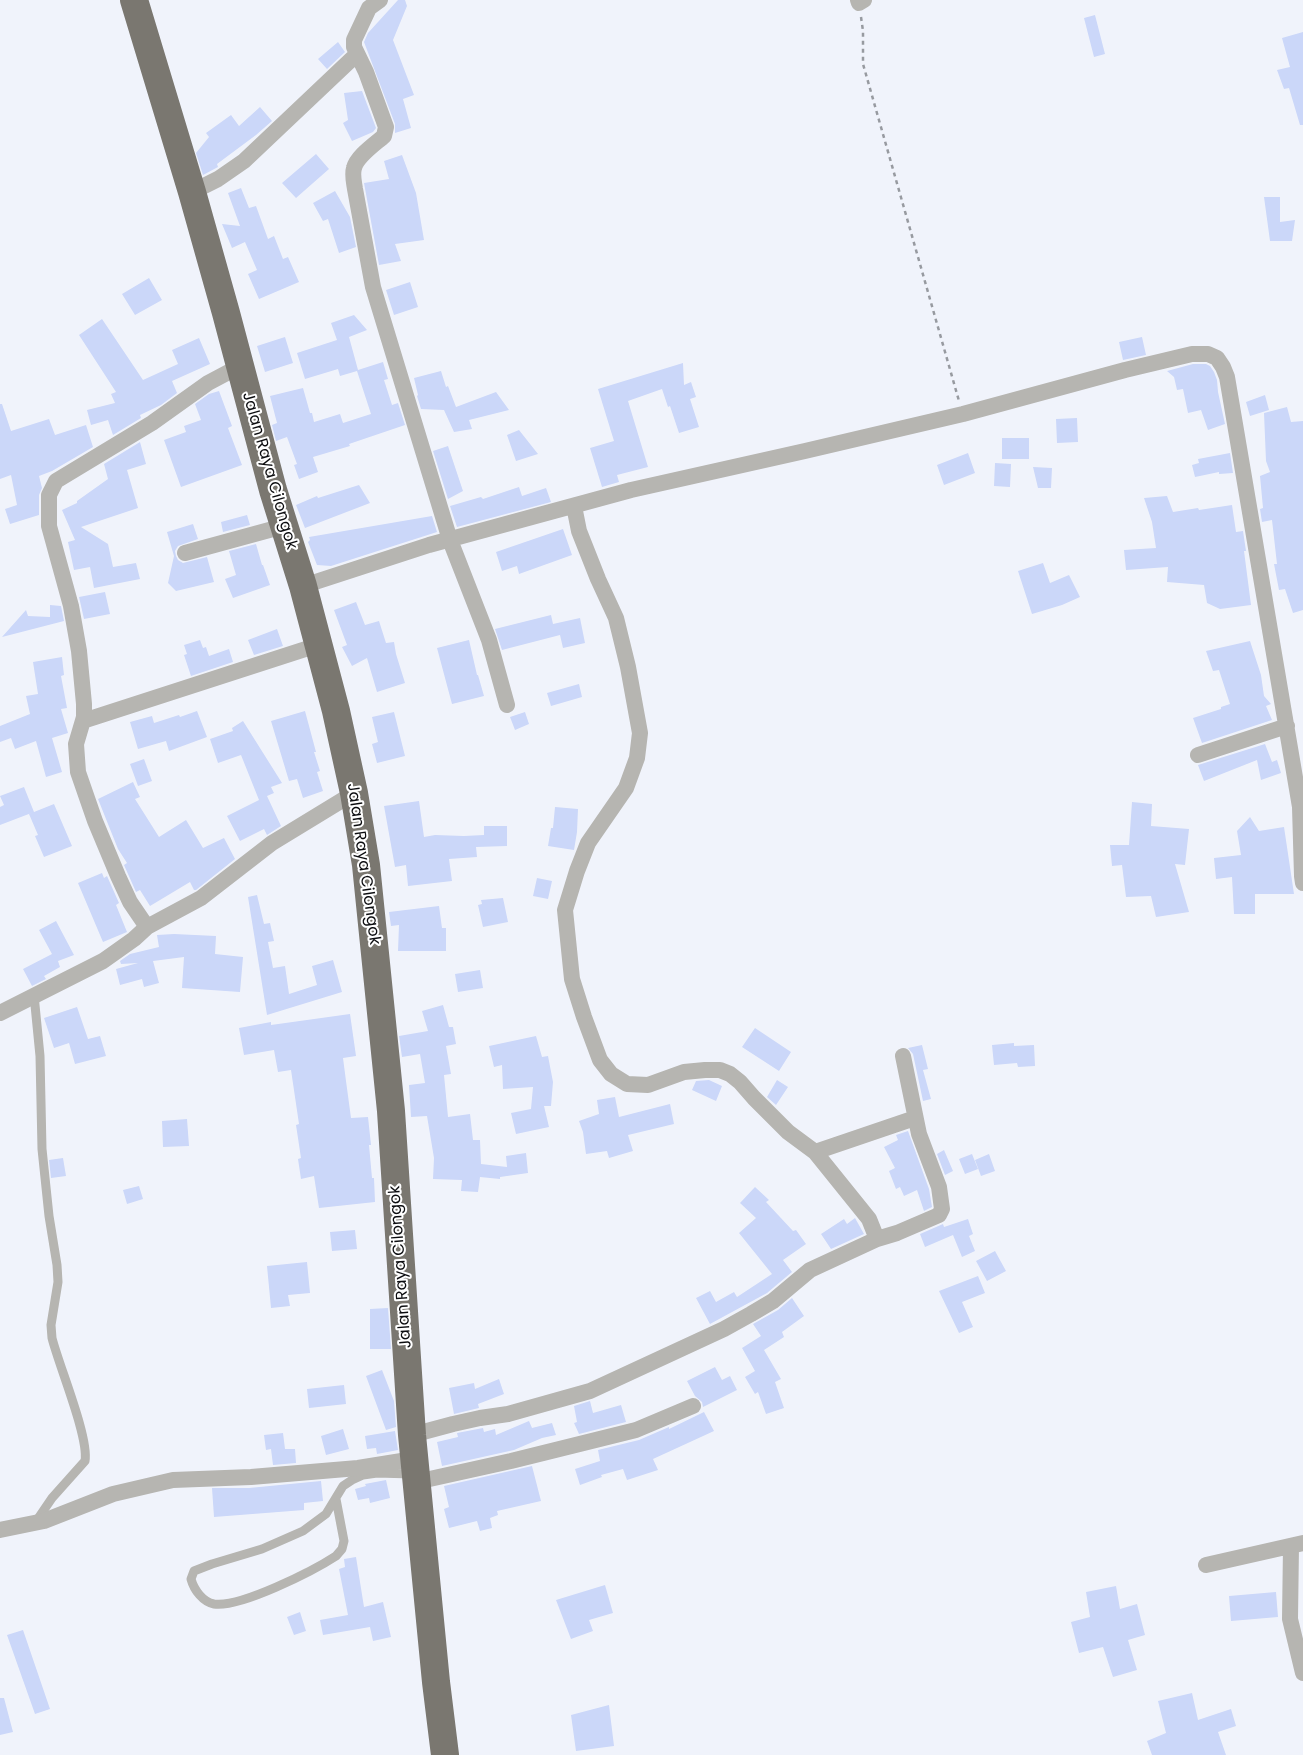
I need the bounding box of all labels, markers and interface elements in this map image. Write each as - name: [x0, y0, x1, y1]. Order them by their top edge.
- street label: Jalan Raya Cilongok: [237, 390, 301, 552]
- street label: Jalan Raya Cilongok: [342, 782, 384, 946]
- street label: Jalan Raya Cilongok: [386, 1185, 416, 1349]

